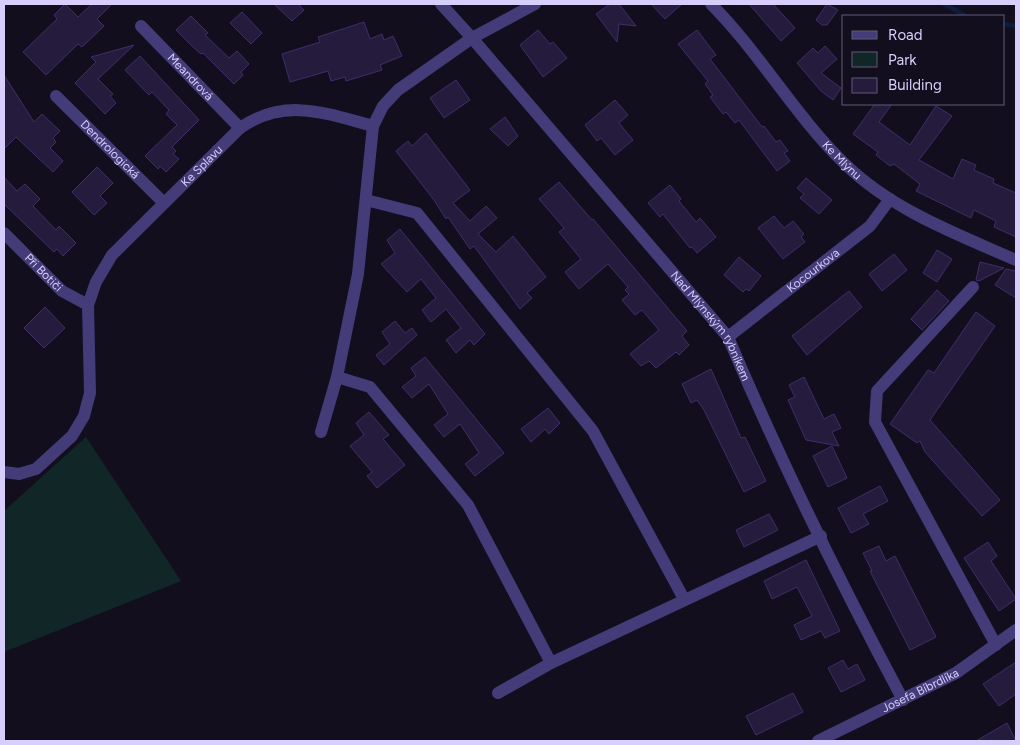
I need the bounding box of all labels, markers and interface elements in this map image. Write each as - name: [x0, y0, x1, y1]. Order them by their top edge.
- legend: [842, 15, 1005, 105]
- text: Road: [888, 26, 923, 44]
- street label: Meandrová: [165, 51, 216, 103]
- text: Park: [888, 51, 917, 69]
- text: Building: [888, 76, 942, 94]
- street label: Dendrologická: [78, 117, 142, 182]
- street label: Ke Mlýnu: [819, 138, 864, 183]
- street label: Ke Splavu: [178, 142, 225, 190]
- street label: Kocourkova: [784, 246, 842, 295]
- street label: Při Botiči: [22, 251, 65, 294]
- street label: Nad Mlýnským rybníkem: [668, 268, 753, 383]
- street label: Josefa Bíbrdlíka: [879, 666, 961, 716]

